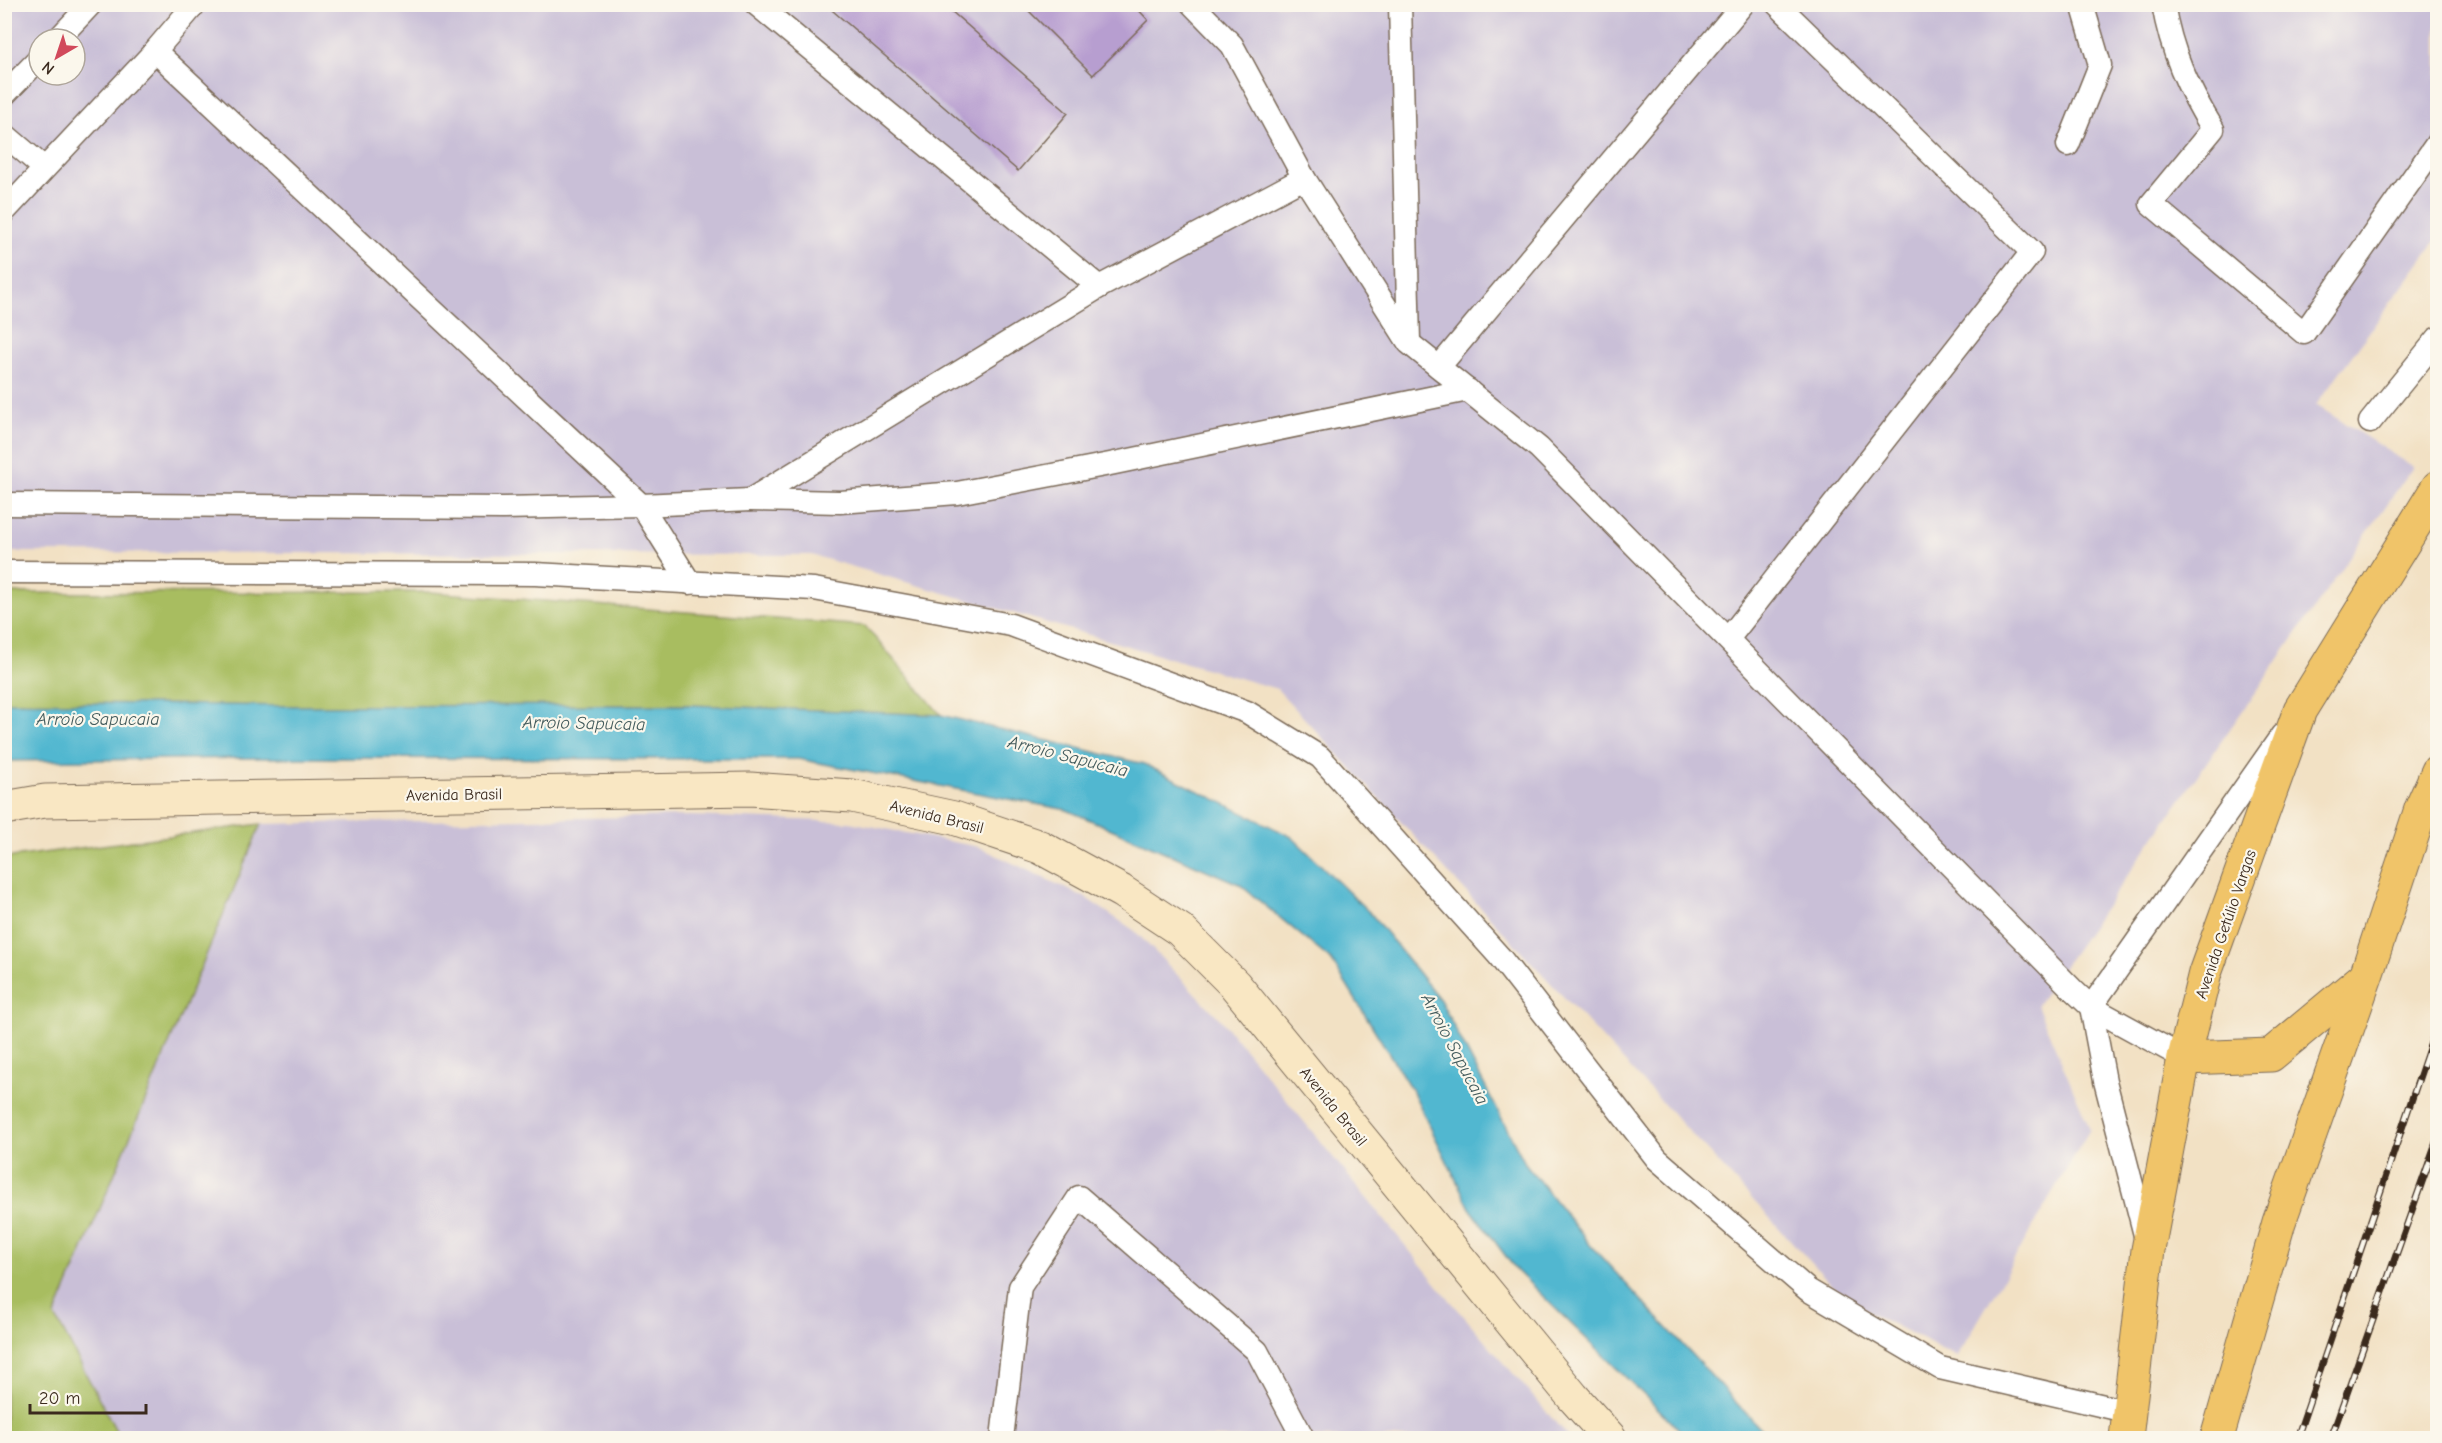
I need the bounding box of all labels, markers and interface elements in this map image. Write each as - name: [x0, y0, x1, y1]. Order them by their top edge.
- north arrow: [27, 27, 87, 87]
- text: N: [38, 58, 58, 78]
- water label: Arroio Sapucaia: [36, 709, 159, 730]
- water label: Arroio Sapucaia: [521, 712, 646, 735]
- water label: Arroio Sapucaia: [1005, 731, 1130, 782]
- street label: Avenida Brasil: [406, 785, 502, 805]
- street label: Avenida Brasil: [888, 797, 986, 837]
- street label: Avenida Getúlio Vargas: [2192, 847, 2260, 1001]
- water label: Arroio Sapucaia: [1416, 989, 1493, 1108]
- street label: Avenida Brasil: [1296, 1064, 1371, 1150]
- scale bar: [30, 1377, 146, 1415]
- text: 20 m: [39, 1388, 80, 1409]

